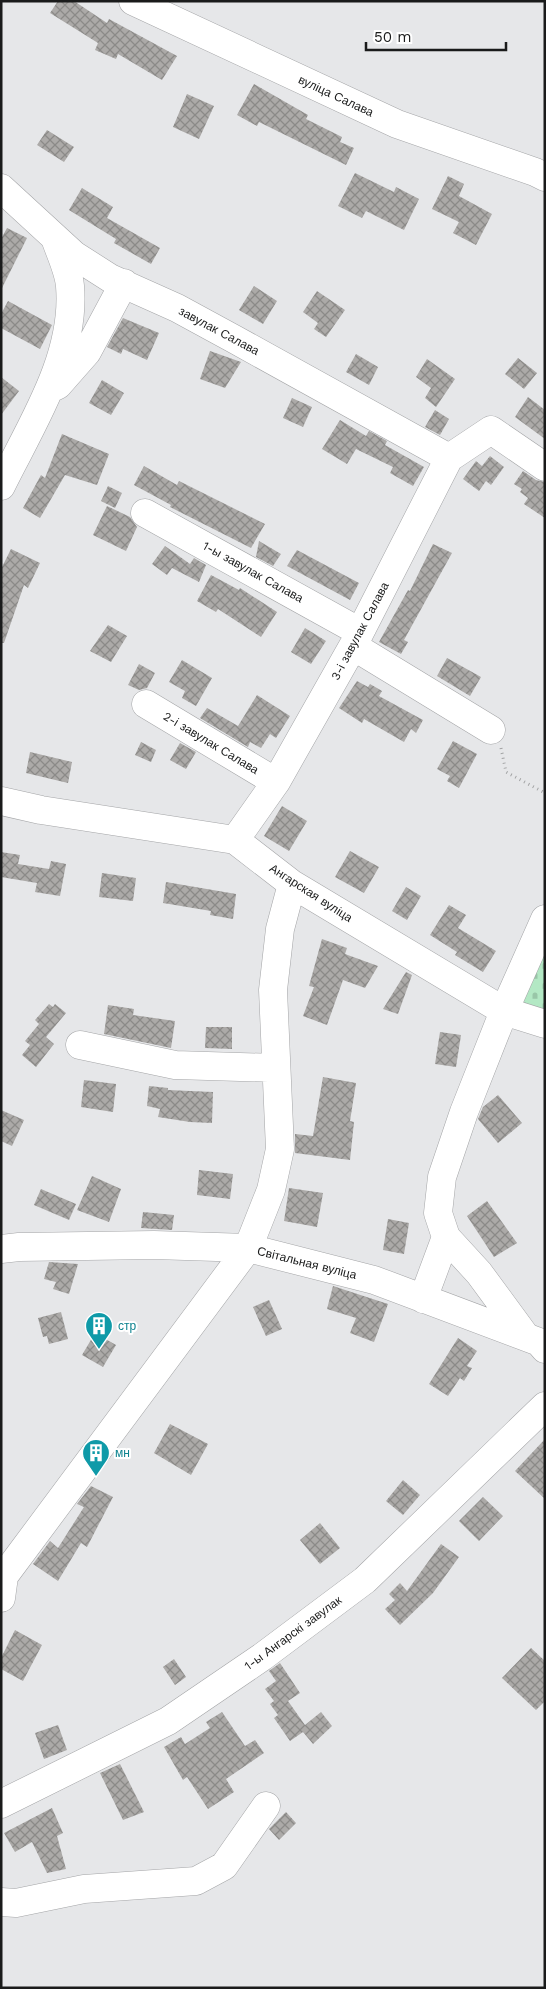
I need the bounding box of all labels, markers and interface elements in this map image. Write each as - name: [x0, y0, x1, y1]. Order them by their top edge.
- scale bar: [366, 20, 506, 52]
- text: 50 m: [374, 28, 411, 46]
- street label: вуліца Салава: [296, 72, 376, 120]
- street label: завулак Салава: [176, 304, 262, 358]
- street label: 1-ы завулак Салава: [200, 539, 306, 606]
- street label: 3-і завулак Салава: [328, 579, 392, 682]
- street label: 2-і завулак Салава: [161, 709, 261, 777]
- street label: Ангарская вуліца: [267, 861, 355, 925]
- street label: Світальная вуліца: [256, 1244, 358, 1282]
- building icon: стр: [84, 1311, 114, 1350]
- place label: стр: [118, 1319, 136, 1333]
- building icon: мн: [81, 1438, 111, 1477]
- place label: мн: [115, 1446, 130, 1460]
- street label: 1-ы Ангарскі завулак: [242, 1593, 345, 1673]

